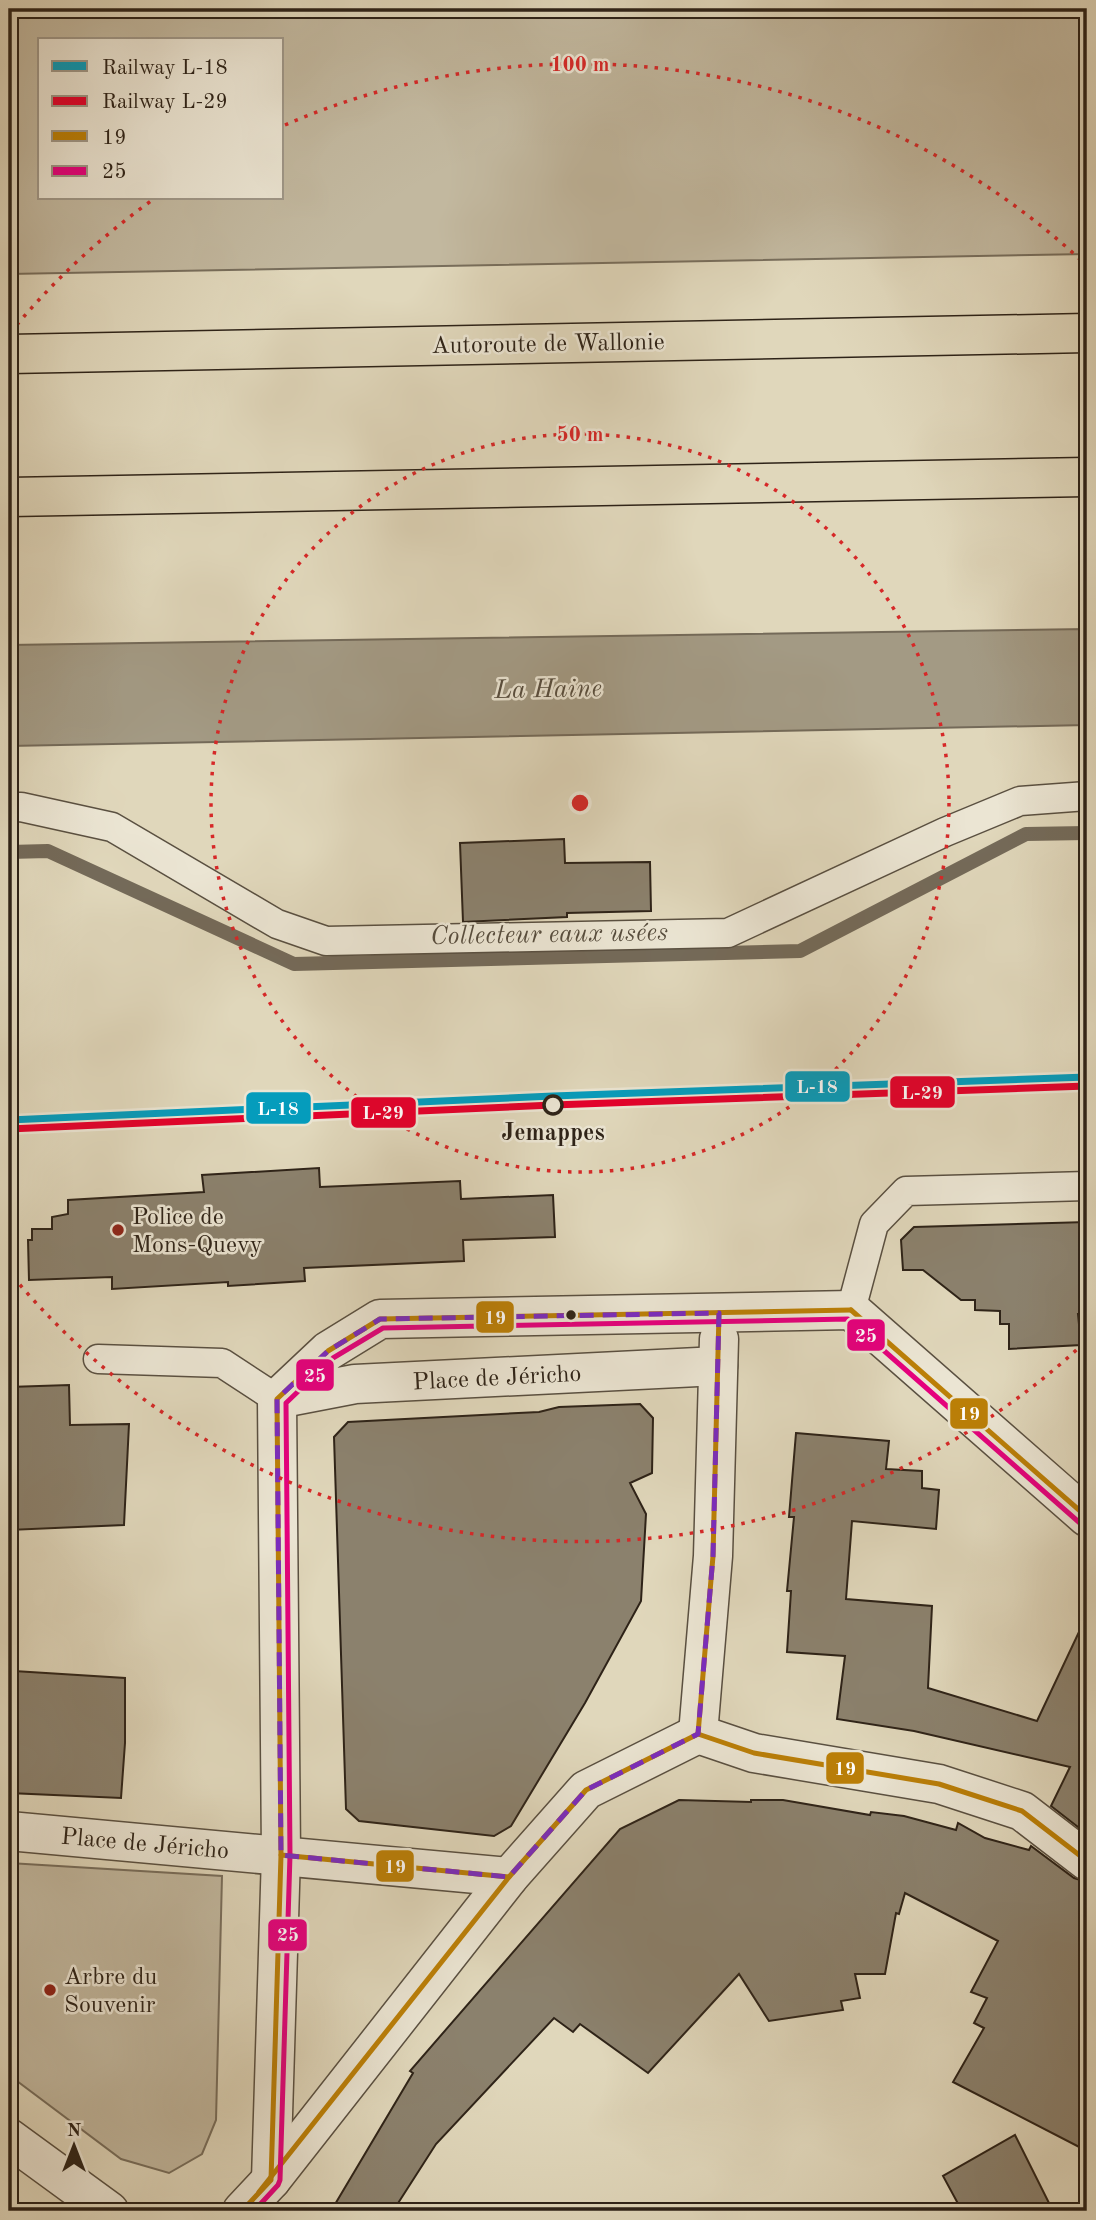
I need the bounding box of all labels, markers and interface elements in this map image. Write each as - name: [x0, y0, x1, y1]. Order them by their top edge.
- legend: [38, 38, 284, 200]
- text: 100 m: [550, 55, 610, 76]
- text: Railway L-18: [102, 58, 228, 79]
- text: Railway L-29: [102, 92, 228, 113]
- text: 19: [102, 128, 126, 149]
- text: 25: [102, 162, 126, 183]
- street label: Autoroute de Wallonie: [431, 331, 665, 359]
- text: 50 m: [556, 425, 604, 446]
- water label: La Haine: [493, 676, 602, 704]
- centre of rings: [568, 791, 592, 815]
- water label: Collecteur eaux usées: [430, 920, 668, 950]
- line badge: L-18: [784, 1070, 851, 1103]
- line badge: L-29: [889, 1075, 956, 1109]
- text: L-18: [796, 1079, 838, 1098]
- text: L-29: [901, 1085, 943, 1104]
- line badge: L-18: [245, 1091, 312, 1125]
- marker: Jemappes: [543, 1095, 563, 1115]
- line badge: L-29: [350, 1096, 417, 1129]
- text: L-18: [257, 1101, 299, 1120]
- text: L-29: [362, 1105, 404, 1124]
- place label: Jemappes: [501, 1122, 605, 1146]
- place label: Police de Mons-Quevy: [132, 1206, 263, 1258]
- marker: Police de Mons-Quevy: [110, 1222, 126, 1238]
- line badge: 19: [475, 1300, 515, 1334]
- unlabelled marker: [564, 1308, 578, 1322]
- text: 19: [484, 1310, 506, 1329]
- line badge: 25: [846, 1318, 886, 1352]
- text: 25: [855, 1328, 877, 1347]
- line badge: 25: [295, 1358, 335, 1392]
- street label: Place de Jéricho: [412, 1363, 582, 1395]
- text: 25: [304, 1368, 326, 1387]
- line badge: 19: [949, 1397, 989, 1430]
- text: 19: [958, 1406, 980, 1425]
- line badge: 19: [825, 1751, 865, 1785]
- text: 19: [834, 1761, 856, 1780]
- street label: Place de Jéricho: [60, 1826, 230, 1864]
- line badge: 19: [375, 1849, 415, 1883]
- text: 19: [384, 1859, 406, 1878]
- line badge: 25: [267, 1918, 308, 1952]
- text: 25: [277, 1927, 299, 1946]
- place label: Arbre du Souvenir: [64, 1966, 158, 2018]
- marker: Arbre du Souvenir: [42, 1982, 58, 1998]
- north arrow: [38, 2112, 108, 2182]
- text: N: [67, 2122, 82, 2141]

